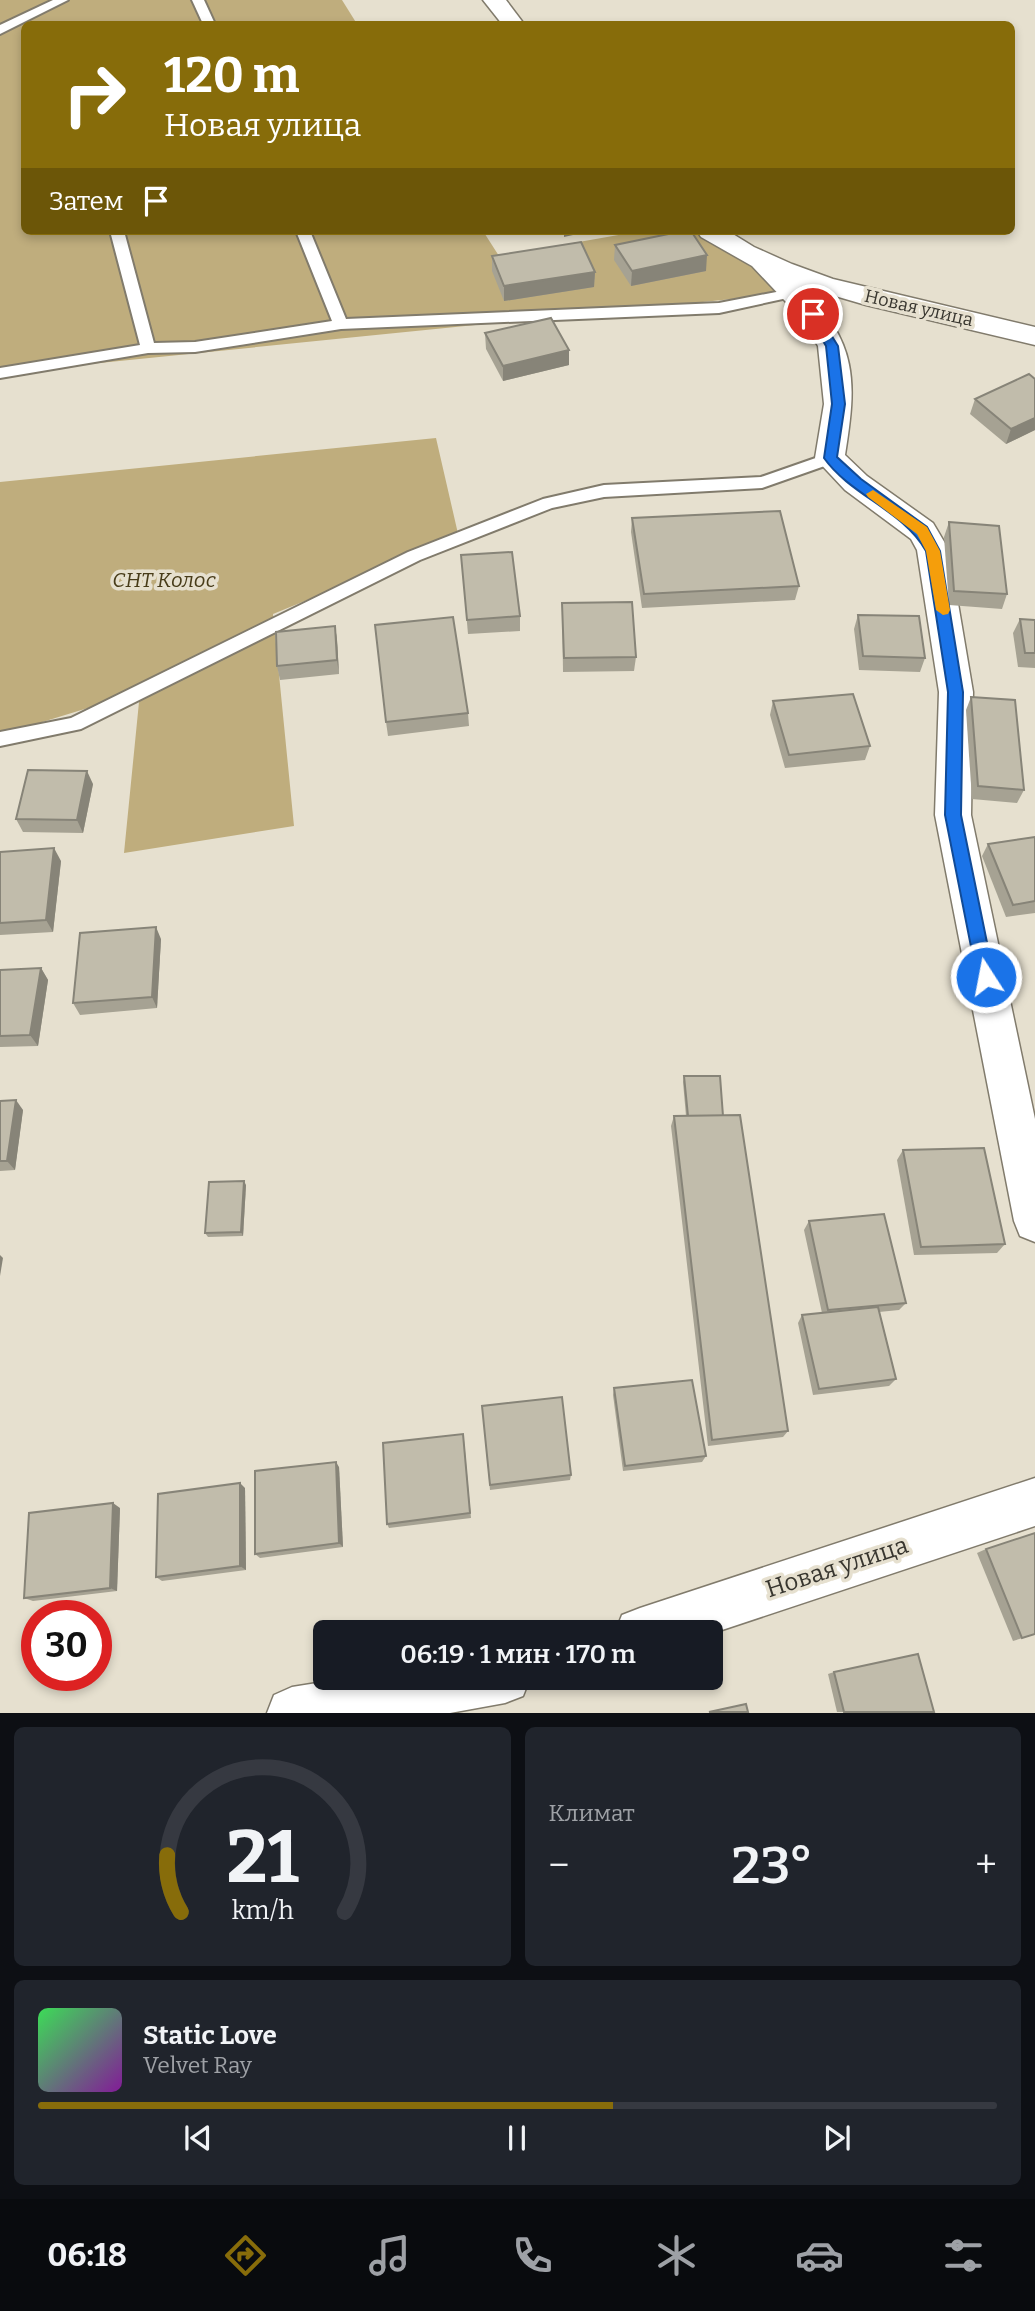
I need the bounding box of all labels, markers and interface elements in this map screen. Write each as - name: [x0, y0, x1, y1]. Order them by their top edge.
- text: 120 m: [164, 46, 299, 105]
- icon: right: [49, 49, 140, 140]
- text: Новая улица: [164, 106, 361, 144]
- icon: arrive: [137, 182, 175, 220]
- text: Затем: [49, 186, 123, 217]
- pin: [783, 284, 843, 344]
- street label: Новая улица: [862, 285, 976, 331]
- icon: arrive: [794, 295, 832, 333]
- park label: СНТ Колос: [112, 567, 216, 593]
- position arrow: [949, 940, 1023, 1014]
- street label: Новая улица: [762, 1531, 912, 1603]
- speed limit sign: 30: [21, 1600, 112, 1691]
- text: 06:19 · 1 мин · 170 m: [400, 1639, 636, 1670]
- text: Климат: [549, 1799, 635, 1827]
- text: 21: [226, 1815, 299, 1902]
- text: 23°: [731, 1834, 813, 1897]
- text: −: [549, 1842, 569, 1888]
- text: +: [975, 1842, 997, 1888]
- text: km/h: [231, 1896, 294, 1926]
- text: Static Love: [143, 2020, 277, 2051]
- text: Velvet Ray: [143, 2051, 252, 2079]
- icon: previous: [179, 2119, 217, 2157]
- icon: pause: [498, 2119, 536, 2157]
- icon: next: [818, 2119, 856, 2157]
- icon: directions: [221, 2231, 270, 2280]
- icon: music: [365, 2231, 414, 2280]
- icon: phone: [508, 2231, 557, 2280]
- icon: climate: [652, 2231, 701, 2280]
- icon: car: [795, 2231, 844, 2280]
- icon: filters: [939, 2231, 988, 2280]
- text: 06:18: [47, 2236, 127, 2274]

